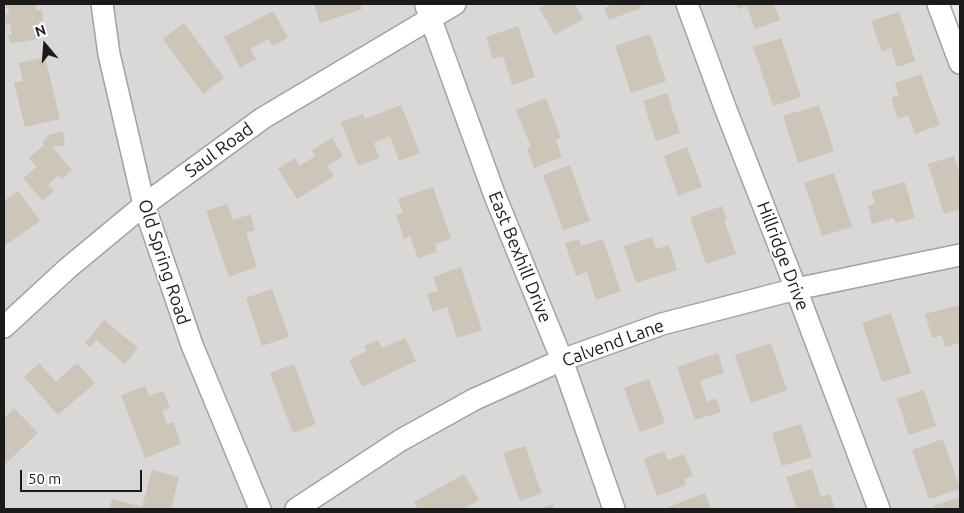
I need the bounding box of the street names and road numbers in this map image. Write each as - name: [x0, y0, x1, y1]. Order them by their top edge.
- street label: Saul Road: [181, 118, 257, 182]
- street label: East Bexhill Drive: [484, 188, 556, 326]
- street label: Old Spring Road: [134, 196, 194, 328]
- street label: Hillridge Drive: [752, 198, 814, 314]
- street label: Calvend Lane: [559, 315, 667, 371]

